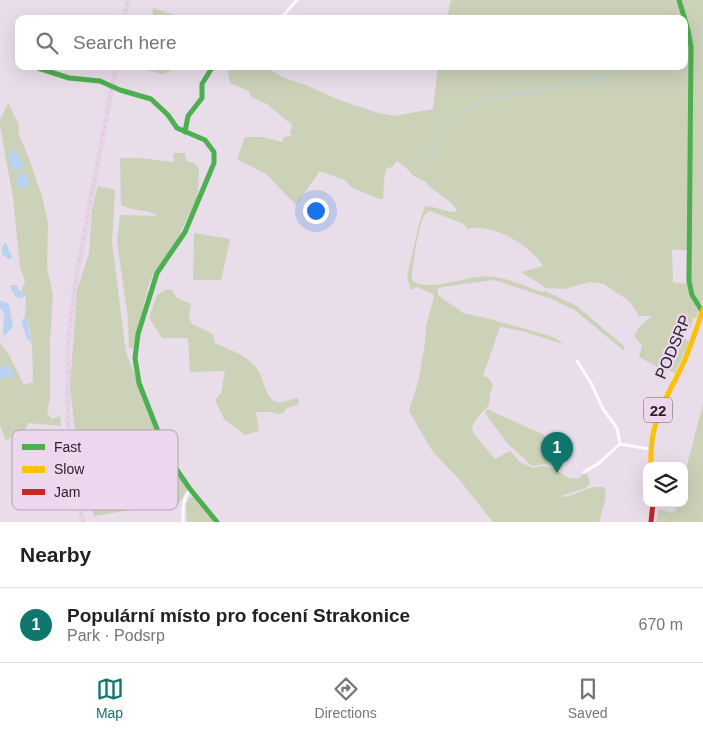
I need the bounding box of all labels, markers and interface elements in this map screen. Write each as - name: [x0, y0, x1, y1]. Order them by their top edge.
- search box: [15, 15, 688, 70]
- icon: search: [33, 29, 61, 57]
- text: Search here: [73, 32, 177, 53]
- your location: [303, 198, 329, 224]
- street label: PODSRP: [652, 313, 694, 381]
- road number: 22: [644, 398, 672, 422]
- legend: [12, 430, 178, 510]
- pin: 1: [541, 432, 573, 473]
- text: Fast: [54, 439, 81, 455]
- text: Slow: [54, 461, 85, 477]
- map controls: [643, 462, 688, 507]
- button: layers: [643, 462, 688, 507]
- text: Jam: [54, 484, 80, 500]
- text: Nearby: [20, 543, 91, 566]
- text: Populární místo pro focení Strakonice: [67, 605, 410, 626]
- text: 1: [32, 616, 40, 633]
- text: 670 m: [639, 616, 683, 633]
- text: Park · Podsrp: [67, 627, 165, 644]
- tab: Map: [96, 675, 124, 721]
- tab: Directions: [315, 675, 377, 721]
- tab: Saved: [568, 675, 607, 721]

